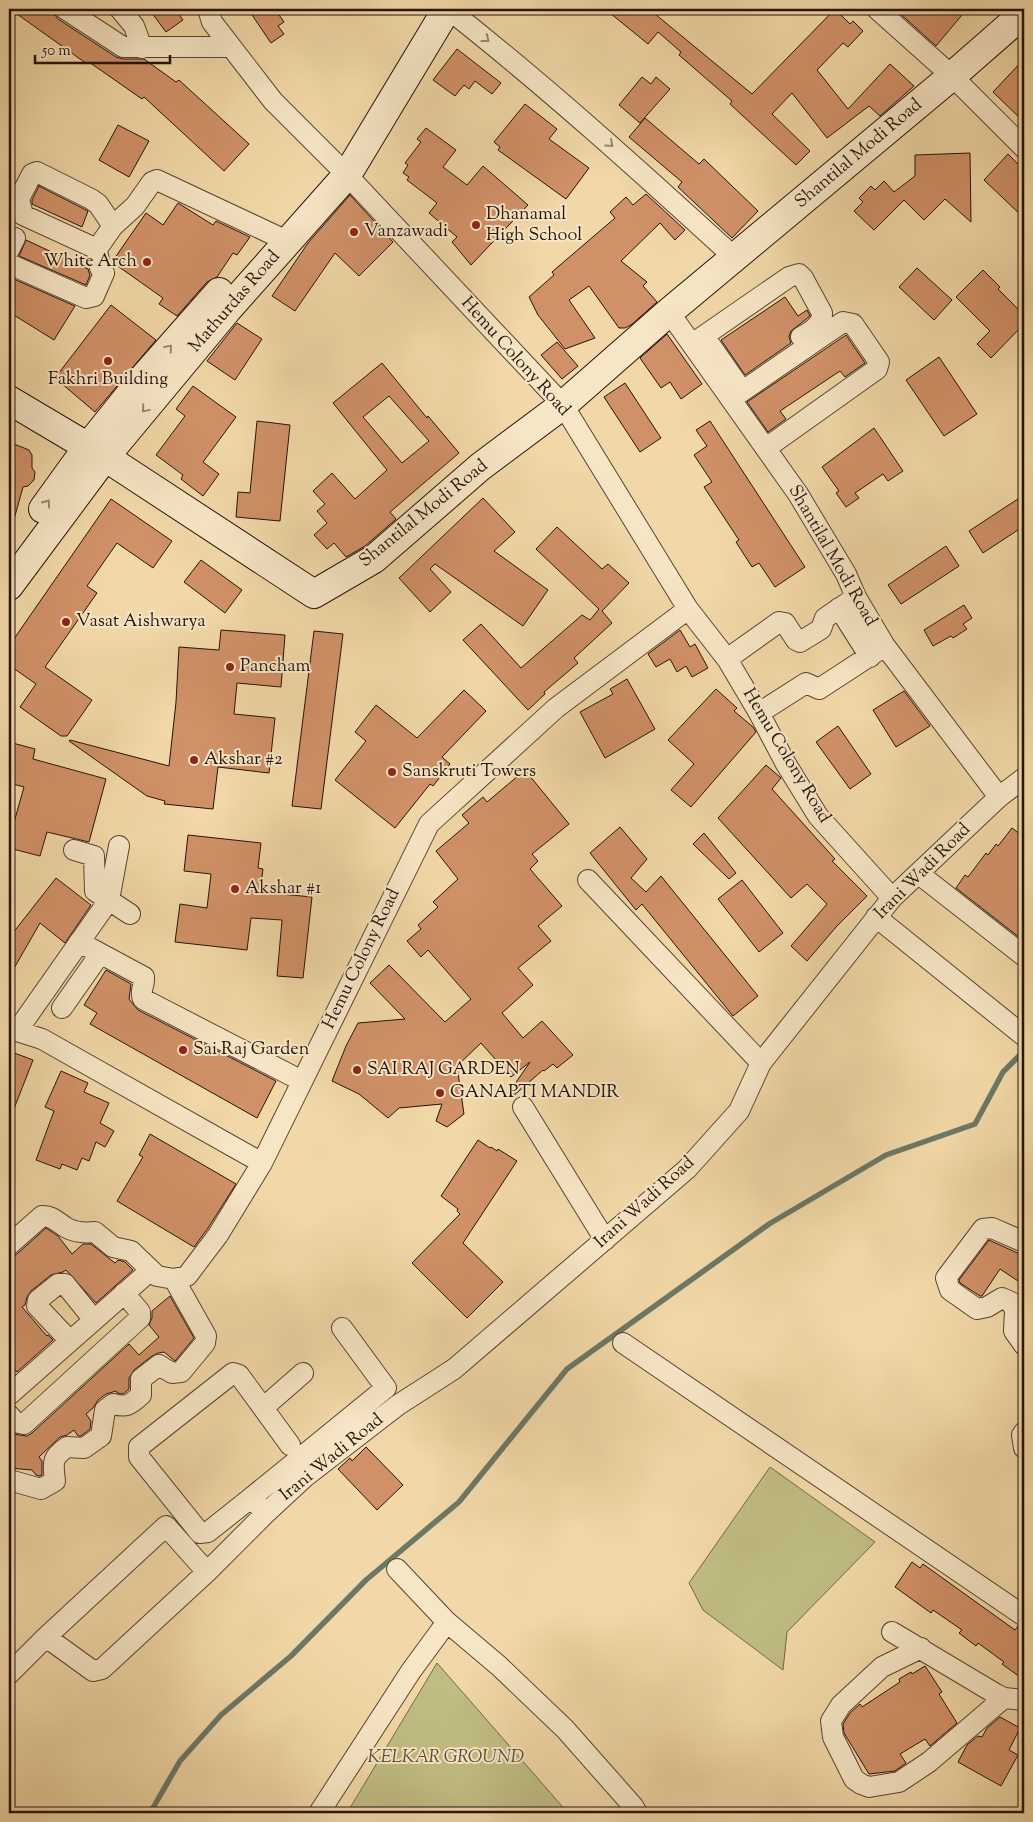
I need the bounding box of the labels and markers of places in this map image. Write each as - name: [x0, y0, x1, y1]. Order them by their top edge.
- place label: Dhanamal High School: [486, 202, 582, 249]
- place label: Vanzawadi: [364, 219, 448, 245]
- marker: Dhanamal High School: [470, 219, 482, 231]
- marker: Vanzawadi: [348, 226, 360, 238]
- place label: White Arch: [43, 249, 137, 275]
- marker: White Arch: [141, 256, 153, 268]
- marker: Fakhri Building: [102, 355, 114, 367]
- place label: Fakhri Building: [48, 367, 168, 393]
- place label: Vasat Aishwarya: [76, 609, 206, 635]
- marker: Vasat Aishwarya: [60, 616, 72, 628]
- place label: Pancham: [240, 654, 311, 680]
- marker: Pancham: [224, 661, 236, 673]
- place label: Akshar #2: [204, 747, 283, 773]
- marker: Akshar #2: [188, 754, 200, 766]
- place label: Sanskruti Towers: [402, 759, 536, 785]
- marker: Sanskruti Towers: [386, 766, 398, 778]
- place label: Akshar #1: [245, 876, 321, 902]
- marker: Akshar #1: [229, 883, 241, 895]
- place label: Sai Raj Garden: [193, 1037, 310, 1063]
- marker: Sai Raj Garden: [177, 1044, 189, 1056]
- place label: SAI RAJ GARDEN: [367, 1057, 520, 1083]
- marker: SAI RAJ GARDEN: [351, 1064, 363, 1076]
- place label: GANAPTI MANDIR: [450, 1080, 619, 1106]
- marker: GANAPTI MANDIR: [434, 1087, 446, 1099]

